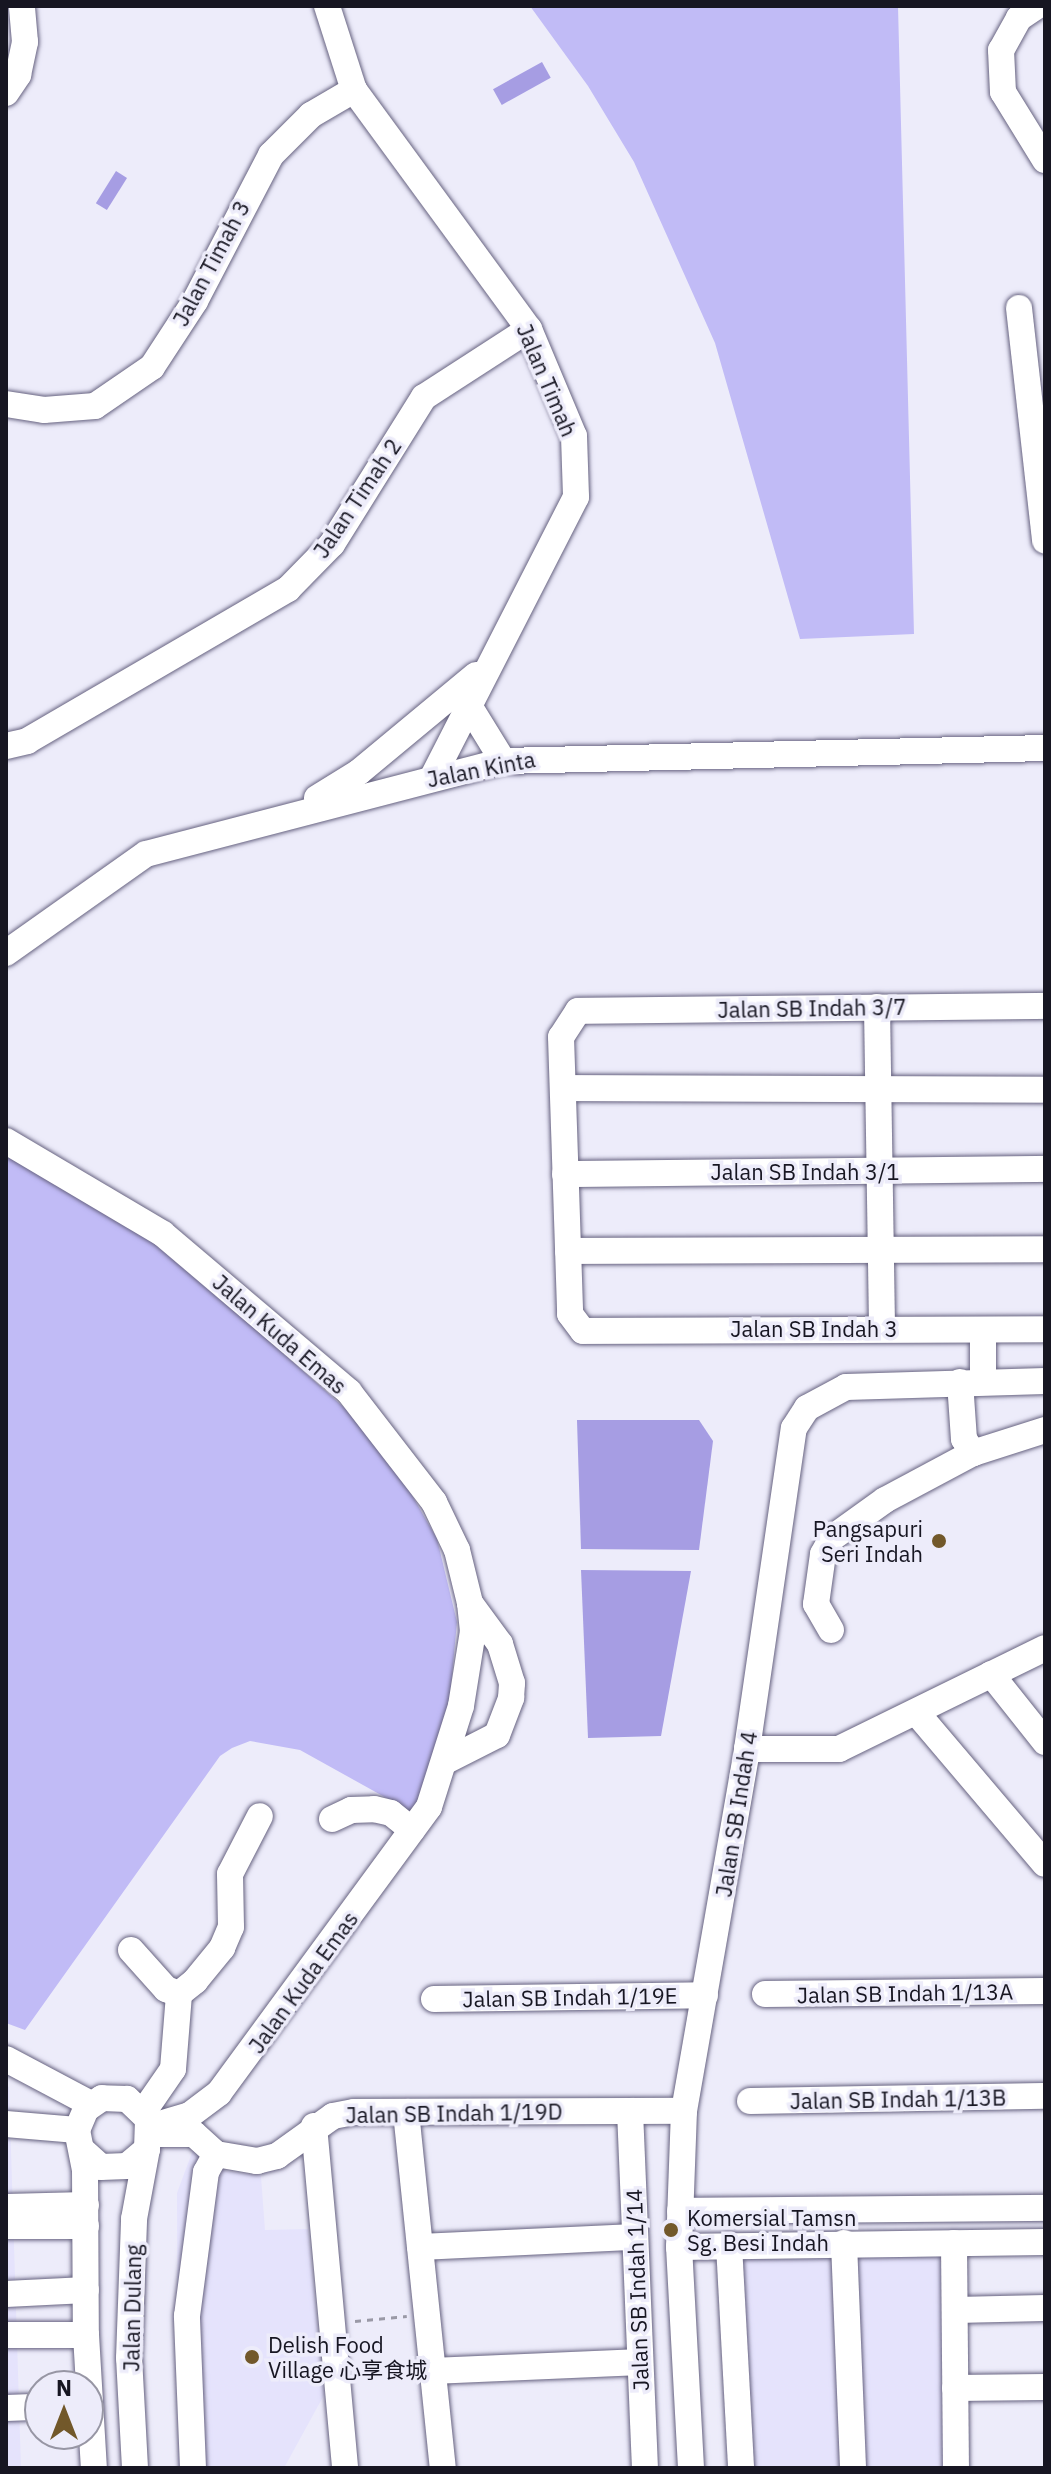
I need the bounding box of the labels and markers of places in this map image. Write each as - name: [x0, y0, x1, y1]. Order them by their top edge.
- place label: Pangsapuri Seri Indah: [813, 1515, 923, 1566]
- marker: Pangsapuri Seri Indah: [930, 1532, 948, 1550]
- place label: Komersial Tamsn Sg. Besi Indah: [687, 2204, 856, 2256]
- marker: Komersial Tamsn Sg. Besi Indah: [662, 2221, 680, 2239]
- place label: Delish Food Village 心享食城: [268, 2331, 427, 2382]
- marker: Delish Food Village 心享食城: [243, 2348, 261, 2366]

